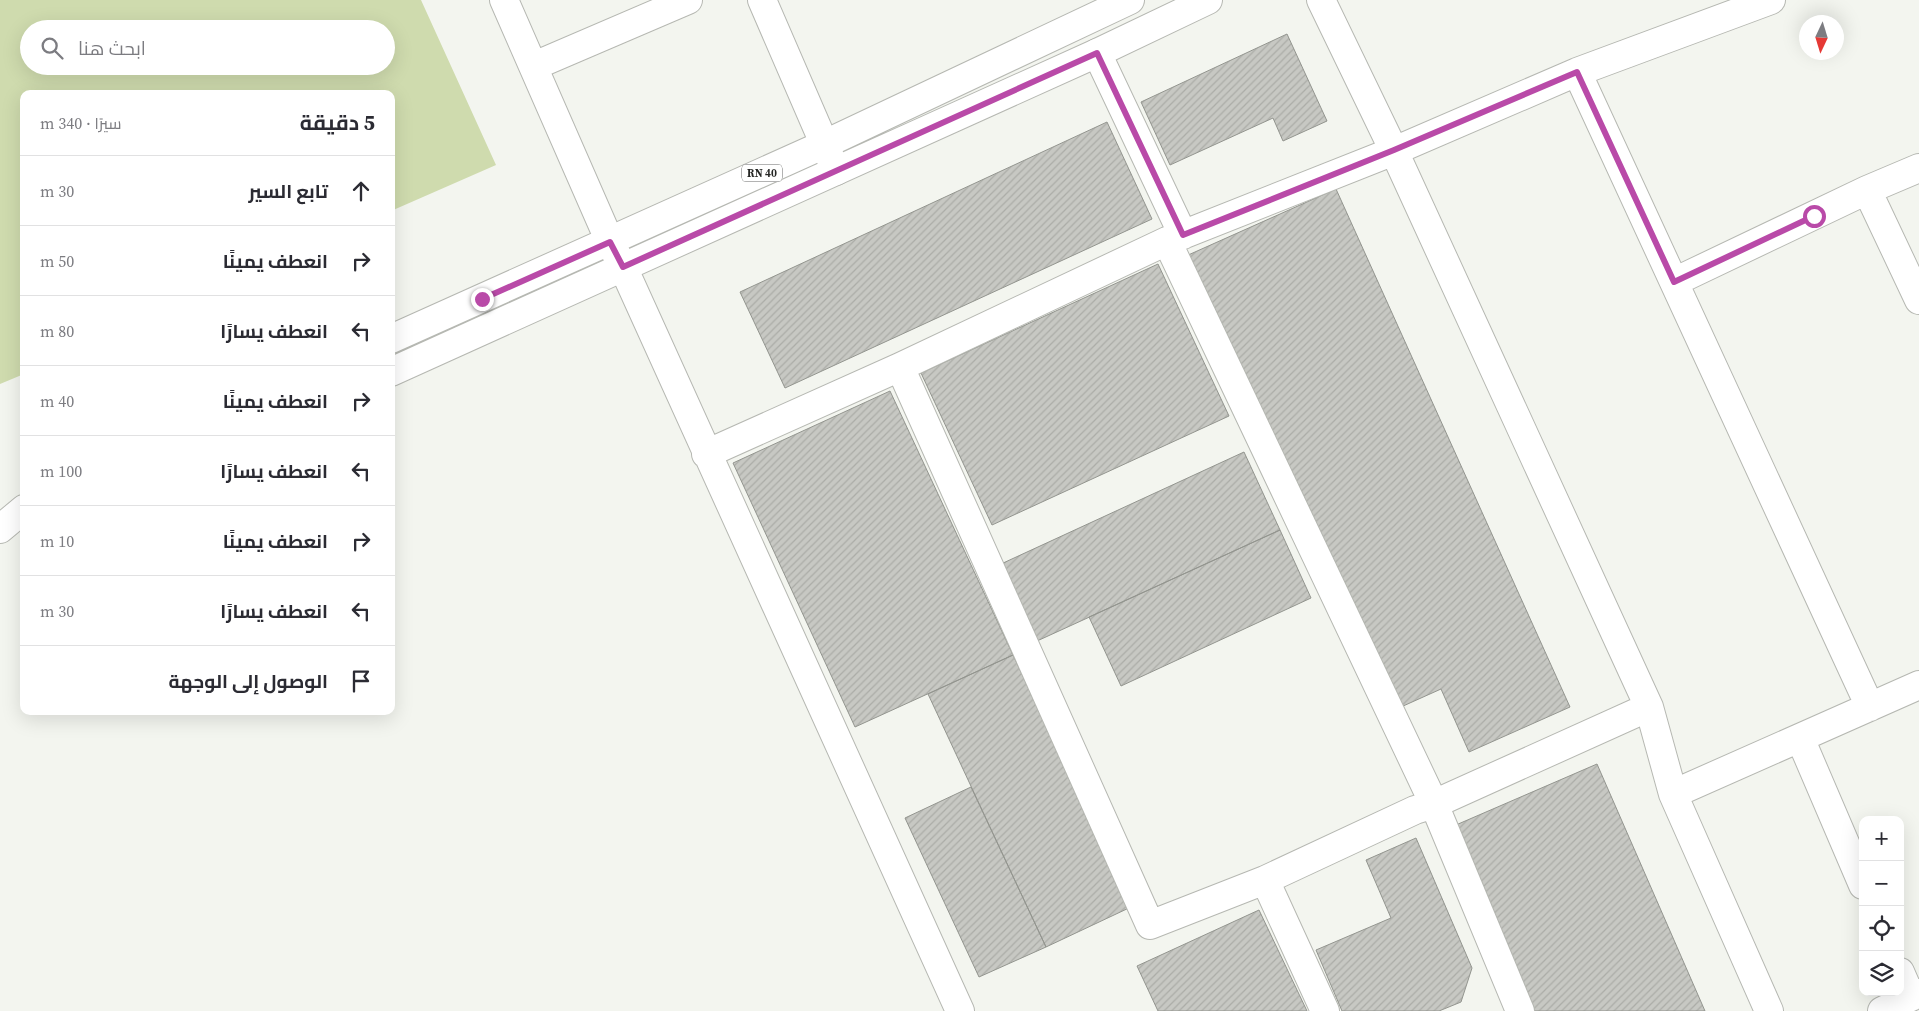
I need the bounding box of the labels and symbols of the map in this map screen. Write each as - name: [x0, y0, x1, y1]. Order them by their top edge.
- north arrow: [1799, 15, 1844, 60]
- road number: RN 40: [742, 164, 782, 182]
- route start: [1803, 205, 1826, 228]
- route end: [471, 288, 494, 311]

